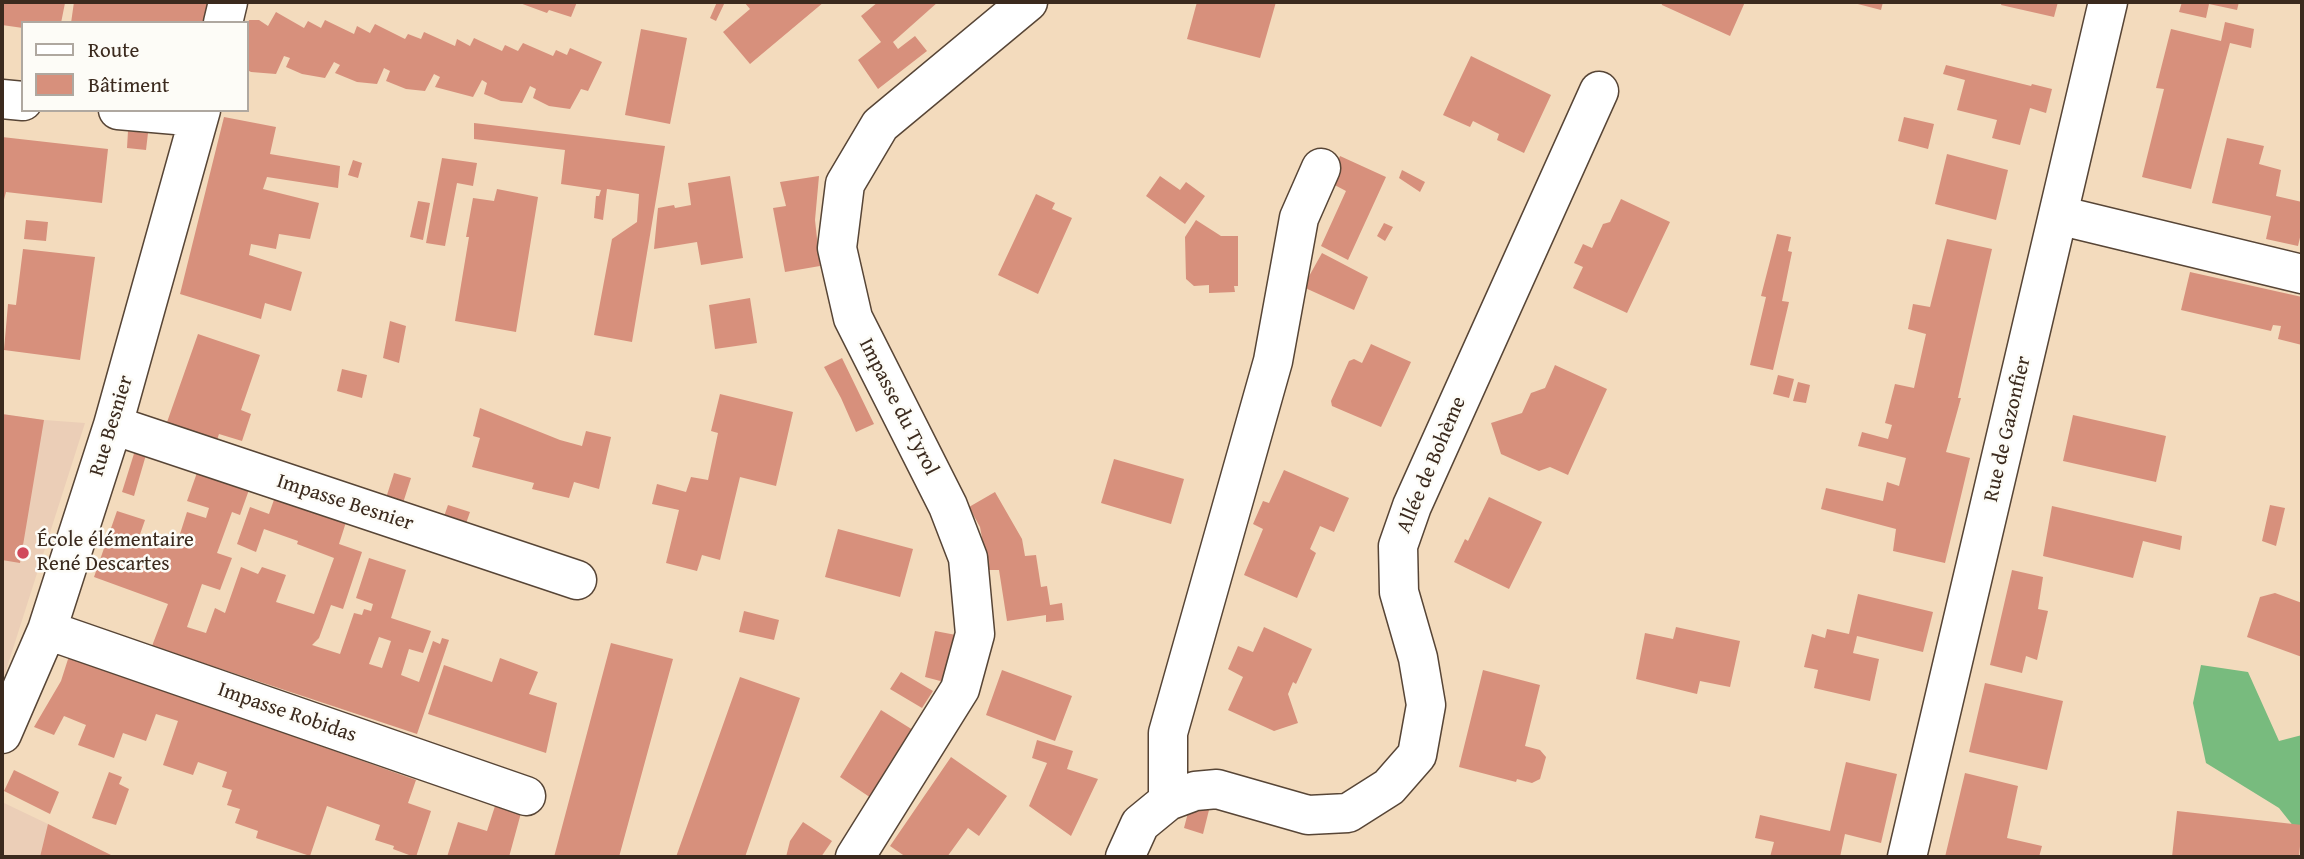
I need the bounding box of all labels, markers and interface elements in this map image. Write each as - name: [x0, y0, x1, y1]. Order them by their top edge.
- legend: [21, 21, 248, 112]
- text: Route: [88, 34, 139, 65]
- text: Bâtiment: [88, 69, 169, 100]
- street label: Impasse du Tyrol: [853, 334, 943, 480]
- street label: Rue de Gazonfier: [1979, 354, 2037, 504]
- street label: Rue Besnier: [85, 372, 139, 480]
- street label: Allée de Bohème: [1392, 393, 1472, 537]
- street label: Impasse Besnier: [273, 469, 417, 537]
- place label: École élémentaire René Descartes: [37, 528, 194, 578]
- marker: École élémentaire René Descartes: [15, 545, 31, 561]
- street label: Impasse Robidas: [214, 677, 360, 749]

